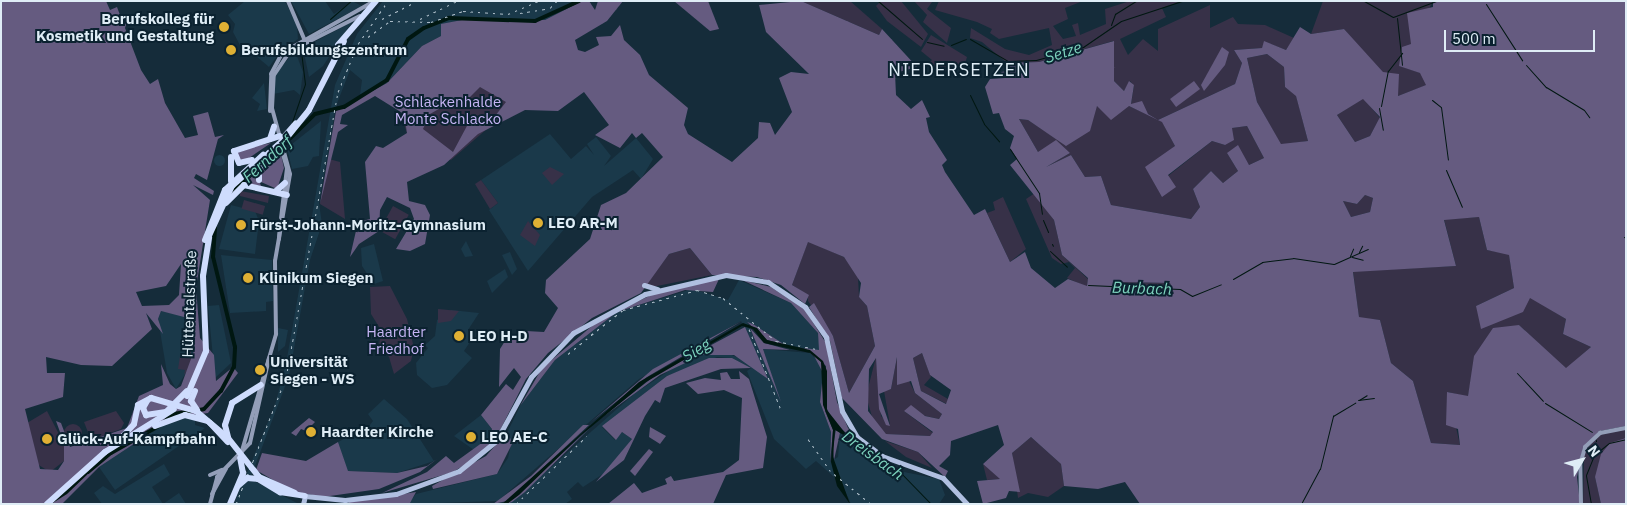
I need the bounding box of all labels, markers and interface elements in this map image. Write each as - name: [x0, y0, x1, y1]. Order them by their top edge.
- place label: Berufskolleg für Kosmetik und Gestaltung: [36, 9, 214, 44]
- scale bar: [1447, 20, 1598, 52]
- marker: Berufskolleg für Kosmetik und Gestaltung: [218, 21, 230, 33]
- text: 500 m: [1452, 29, 1496, 48]
- water label: Setze: [1042, 37, 1084, 67]
- place label: Berufsbildungszentrum: [241, 41, 407, 59]
- marker: Berufsbildungszentrum: [225, 44, 237, 56]
- district label: NIEDERSETZEN: [887, 59, 1031, 81]
- park label: Schlackenhalde Monte Schlacko: [395, 92, 501, 127]
- water label: Ferndorf: [238, 132, 296, 186]
- place label: LEO AR-M: [548, 214, 618, 232]
- place label: Fürst-Johann-Moritz-Gymnasium: [251, 216, 486, 234]
- marker: LEO AR-M: [532, 217, 544, 229]
- marker: Fürst-Johann-Moritz-Gymnasium: [235, 219, 247, 231]
- street label: Hüttentalstraße: [178, 250, 200, 358]
- place label: Klinikum Siegen: [259, 269, 373, 287]
- marker: Klinikum Siegen: [241, 271, 255, 285]
- water label: Burbach: [1112, 277, 1172, 299]
- park label: Haardter Friedhof: [366, 322, 426, 357]
- place label: LEO H-D: [469, 327, 528, 345]
- marker: LEO H-D: [453, 330, 465, 342]
- water label: Sieg: [678, 334, 714, 366]
- place label: Universität Siegen - WS: [270, 352, 355, 387]
- marker: Universität Siegen - WS: [254, 364, 266, 376]
- place label: Haardter Kirche: [321, 423, 434, 441]
- marker: Haardter Kirche: [305, 426, 317, 438]
- water label: Dreisbach: [838, 426, 908, 484]
- place label: LEO AE-C: [481, 428, 548, 446]
- place label: Glück-Auf-Kampfbahn: [57, 430, 216, 448]
- marker: LEO AE-C: [465, 431, 477, 443]
- marker: Glück-Auf-Kampfbahn: [41, 433, 53, 445]
- north arrow: [1557, 435, 1607, 485]
- text: N: [1584, 442, 1604, 460]

